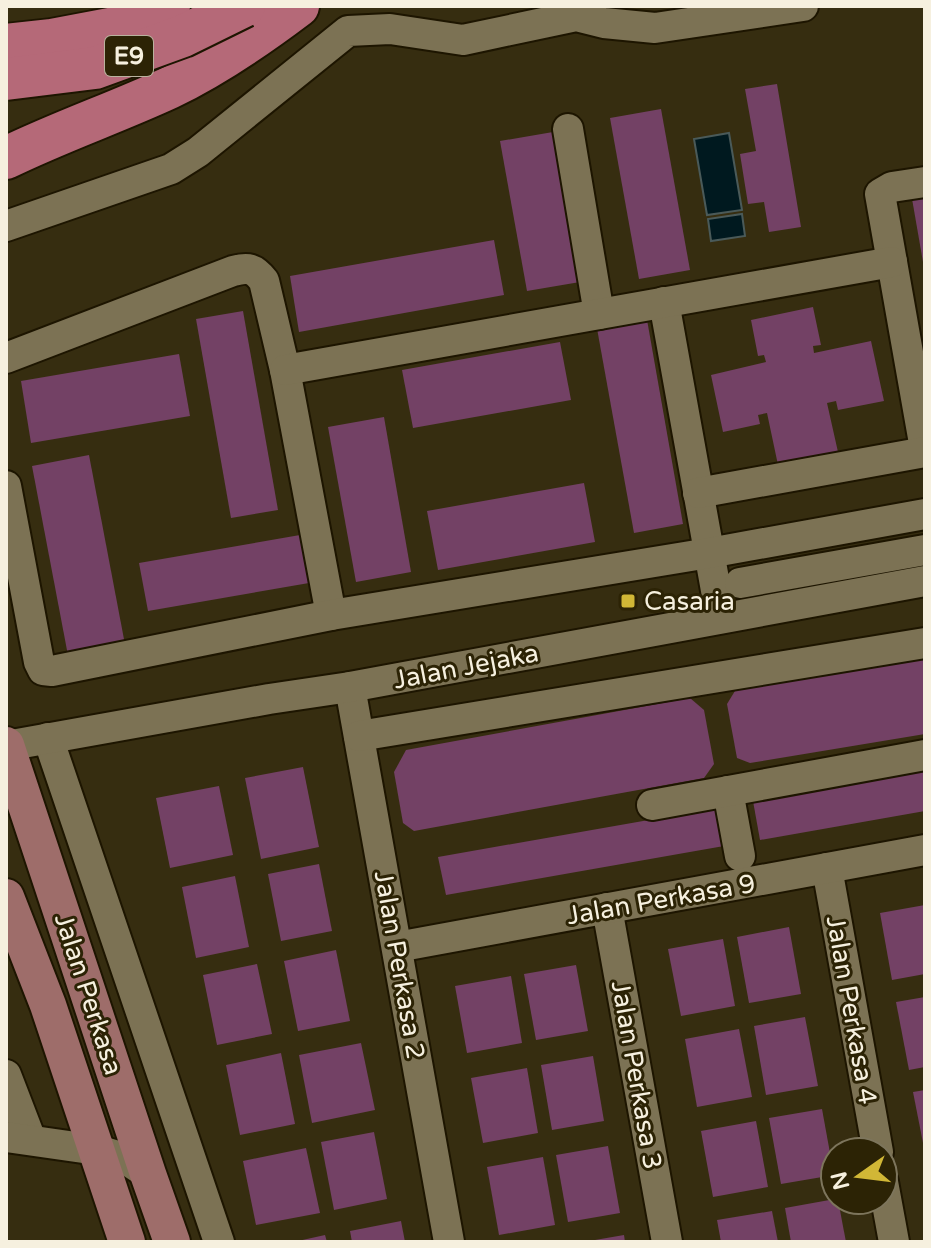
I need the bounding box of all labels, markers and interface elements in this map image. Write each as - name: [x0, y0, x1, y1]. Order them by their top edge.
- road number: E9: [105, 36, 153, 76]
- place label: Casaria: [644, 586, 735, 617]
- marker: Casaria: [619, 592, 637, 610]
- street label: Jalan Jejaka: [391, 637, 541, 696]
- street label: Jalan Perkasa 2: [368, 868, 431, 1062]
- street label: Jalan Perkasa 9: [564, 868, 758, 931]
- street label: Jalan Perkasa: [48, 910, 129, 1079]
- street label: Jalan Perkasa 4: [820, 913, 883, 1107]
- street label: Jalan Perkasa 3: [605, 978, 668, 1172]
- north arrow: [819, 1136, 899, 1216]
- text: N: [826, 1169, 855, 1192]

